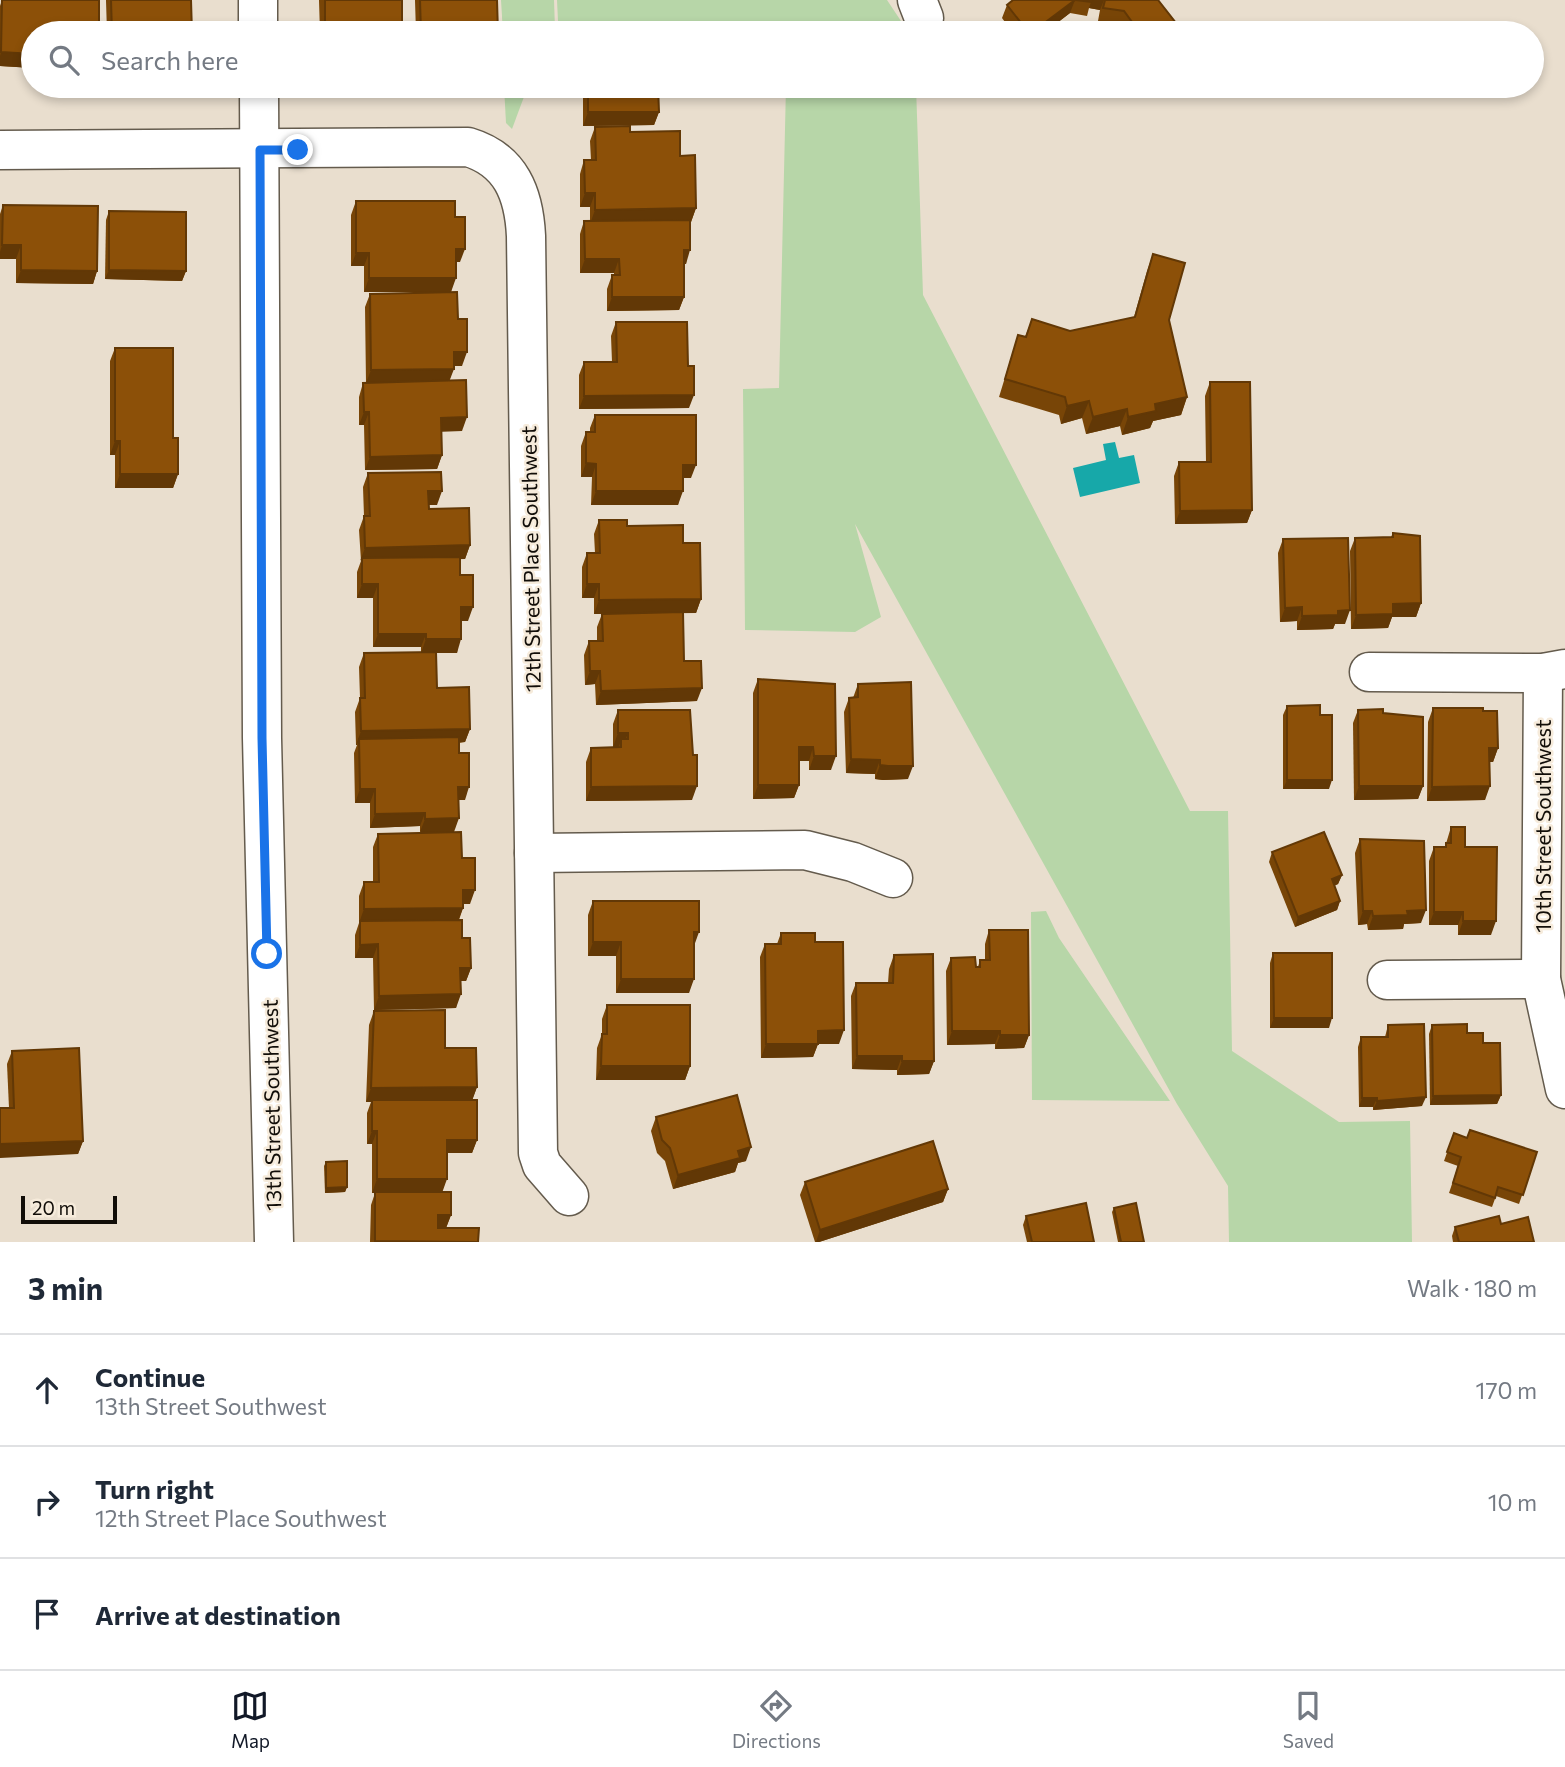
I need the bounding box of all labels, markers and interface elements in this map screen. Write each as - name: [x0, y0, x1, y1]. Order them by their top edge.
- search box: [21, 21, 1544, 98]
- icon: search: [45, 41, 83, 79]
- text: Search here: [101, 44, 239, 75]
- route end: [282, 134, 313, 165]
- street label: 12th Street Place Southwest: [515, 426, 545, 692]
- street label: 10th Street Southwest: [1530, 719, 1555, 933]
- route start: [251, 938, 282, 969]
- street label: 13th Street Southwest: [257, 999, 285, 1211]
- scale bar: [21, 1193, 117, 1225]
- text: 20 m: [32, 1196, 75, 1219]
- text: 3 min: [28, 1269, 103, 1306]
- text: Walk · 180 m: [1407, 1274, 1537, 1302]
- text: Continue: [95, 1361, 205, 1392]
- icon: ahead: [28, 1371, 66, 1409]
- text: 170 m: [1476, 1376, 1537, 1404]
- text: 13th Street Southwest: [95, 1392, 327, 1420]
- text: Turn right: [95, 1473, 214, 1504]
- icon: right: [28, 1483, 66, 1521]
- text: 10 m: [1488, 1488, 1537, 1516]
- text: 12th Street Place Southwest: [95, 1504, 387, 1532]
- icon: arrive: [28, 1595, 66, 1633]
- text: Arrive at destination: [95, 1599, 341, 1630]
- tab: Map: [231, 1687, 270, 1752]
- tab: Directions: [732, 1687, 821, 1752]
- tab: Saved: [1283, 1687, 1334, 1752]

